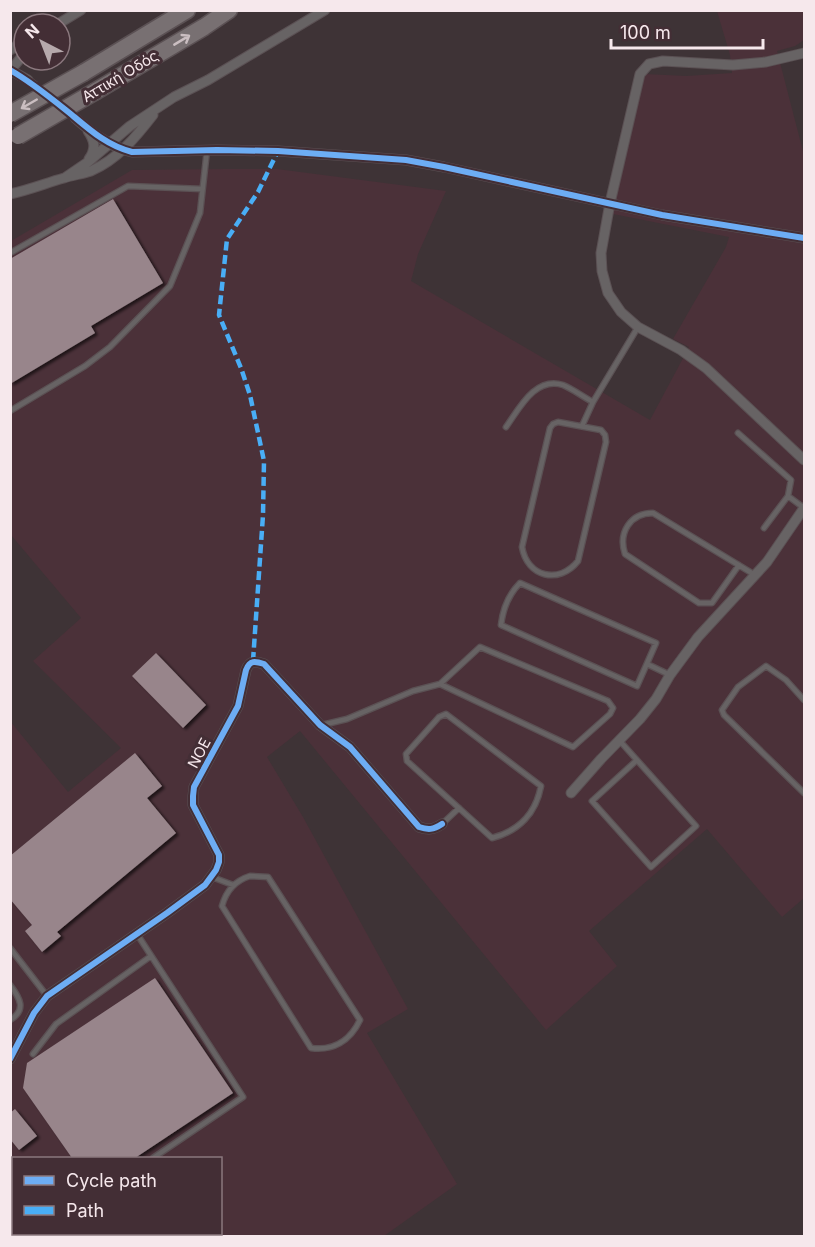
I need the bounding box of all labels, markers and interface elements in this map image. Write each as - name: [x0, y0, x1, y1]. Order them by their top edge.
- north arrow: [12, 12, 72, 72]
- scale bar: [611, 12, 762, 50]
- text: N: [21, 19, 43, 42]
- text: 100 m: [620, 22, 671, 43]
- one-way arrow: [173, 33, 190, 45]
- street label: Αττική Οδός: [78, 46, 162, 106]
- one-way arrow: [21, 98, 38, 110]
- street label: NOE: [183, 735, 215, 771]
- legend: [12, 1157, 222, 1235]
- text: Cycle path: [66, 1170, 157, 1191]
- text: Path: [66, 1200, 104, 1221]

